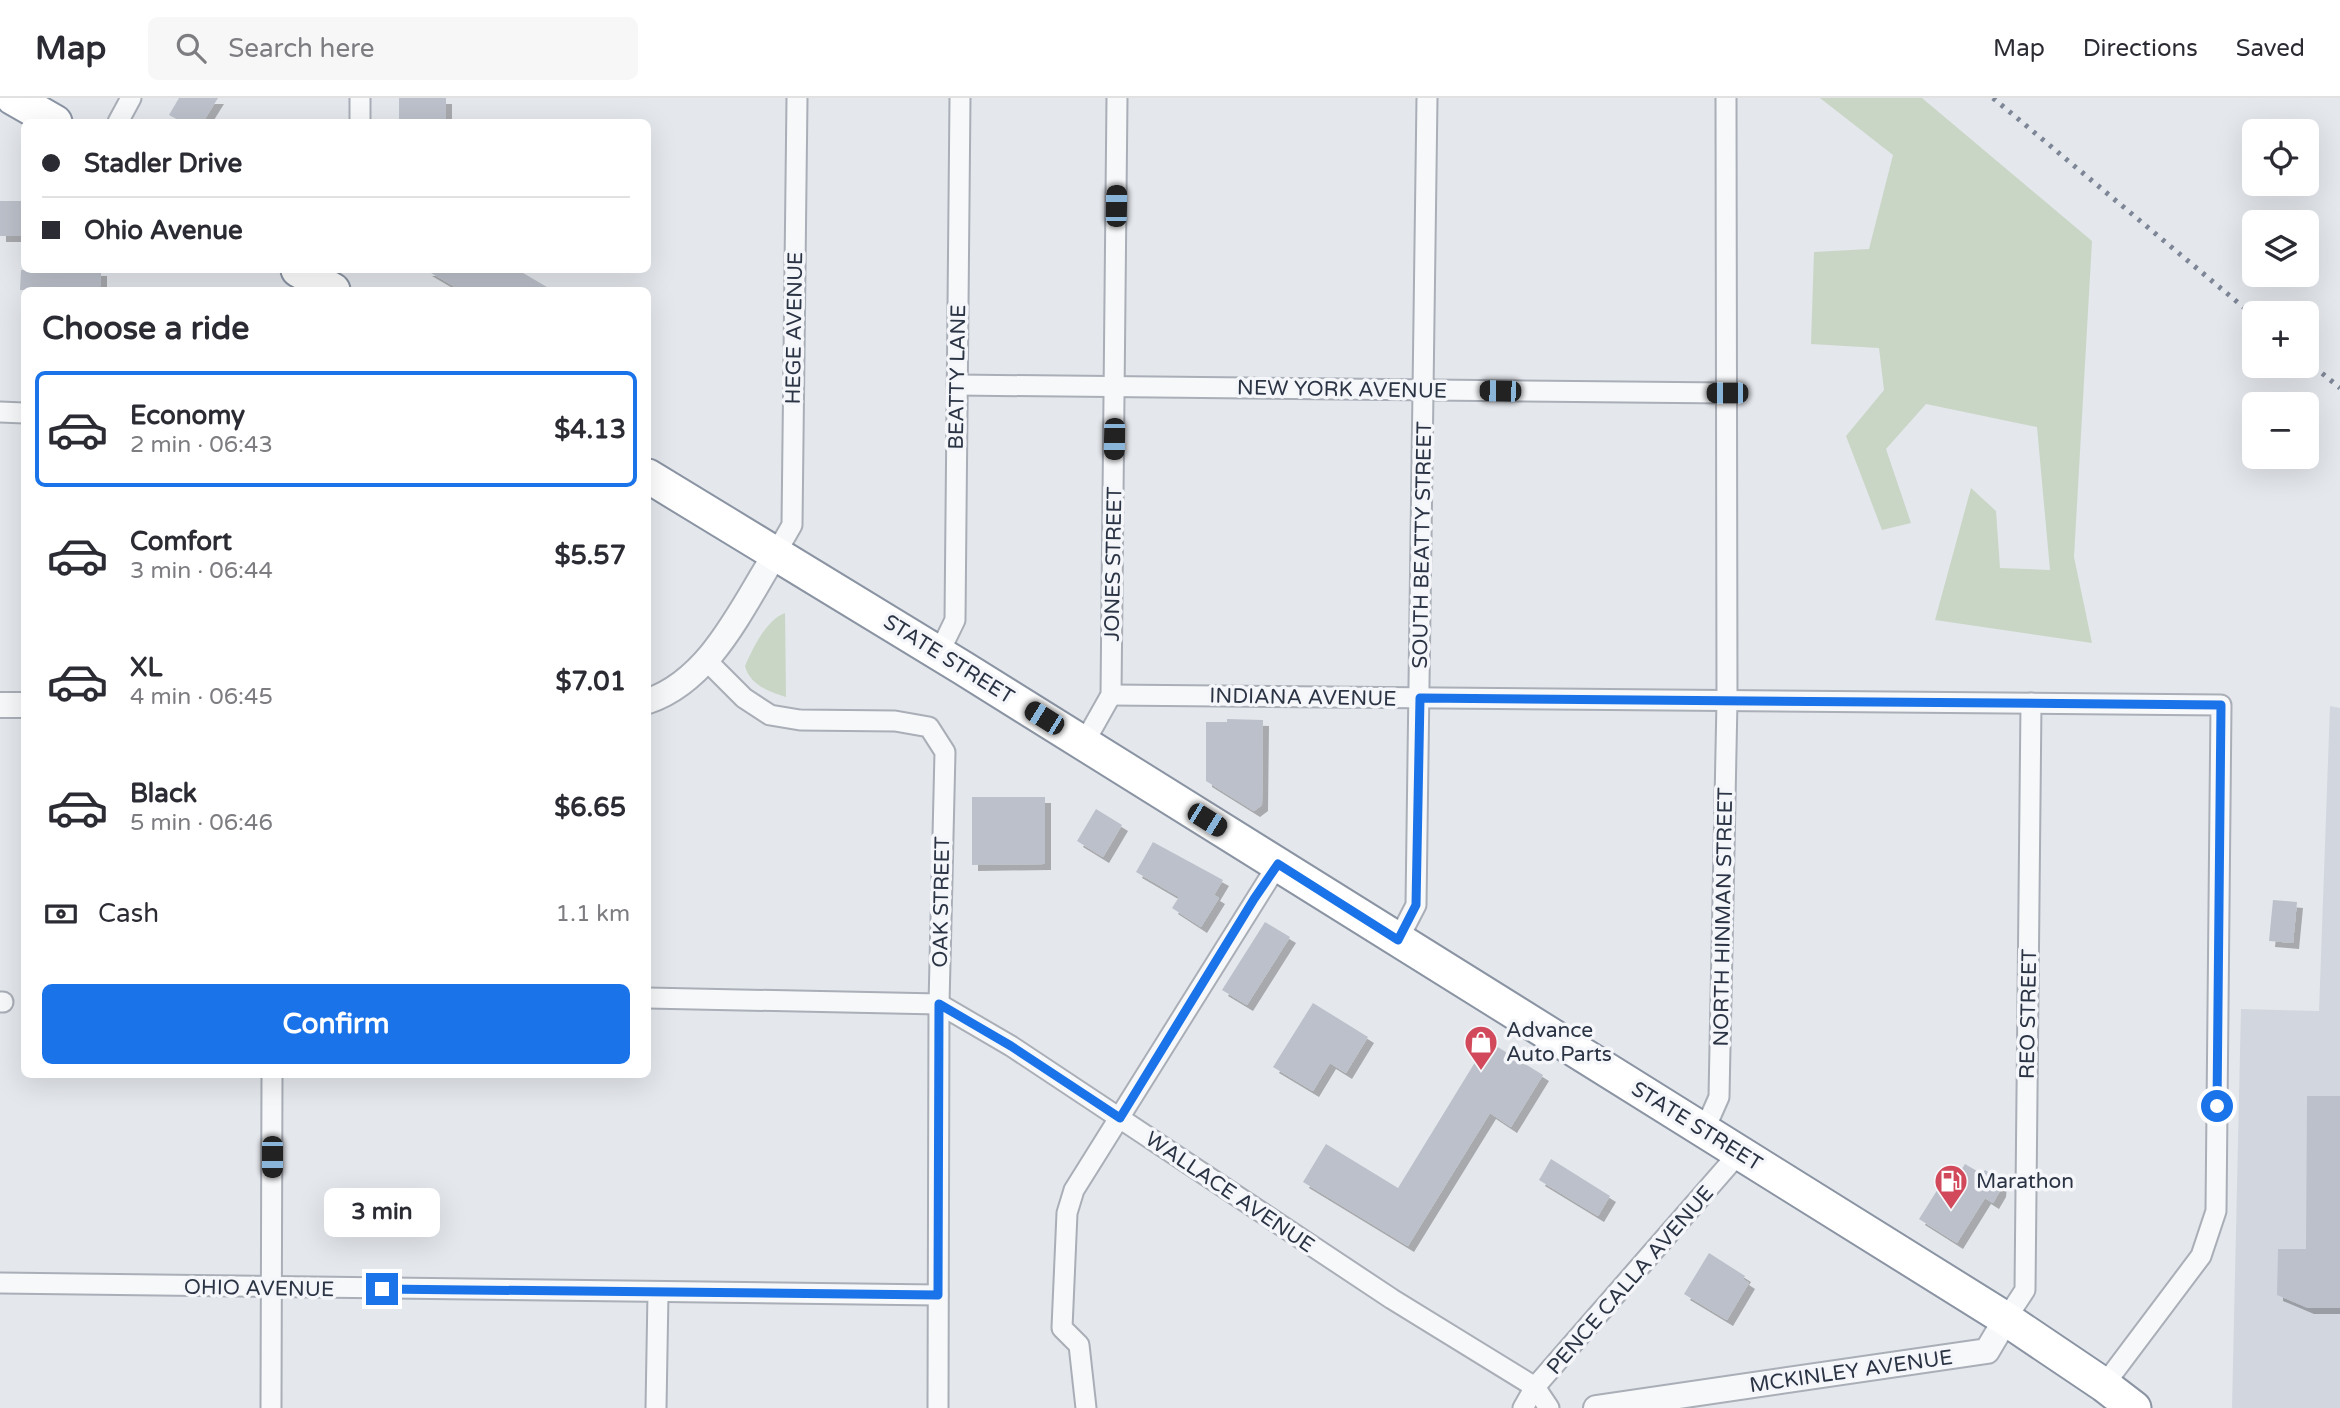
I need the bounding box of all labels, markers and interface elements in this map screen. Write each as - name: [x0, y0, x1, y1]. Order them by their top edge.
- search box: [148, 17, 638, 80]
- text: Map: [35, 29, 106, 68]
- icon: search: [172, 29, 210, 67]
- text: Search here: [228, 33, 374, 64]
- text: Map: [1993, 34, 2045, 63]
- text: Directions: [2083, 34, 2198, 63]
- text: Saved: [2236, 34, 2305, 63]
- map controls: [2242, 119, 2319, 469]
- button: locate: [2242, 119, 2319, 196]
- text: Stadler Drive: [84, 148, 242, 179]
- car: [1106, 185, 1127, 227]
- button: layers: [2242, 210, 2319, 287]
- text: Ohio Avenue: [84, 215, 243, 246]
- street label: HEGE AVENUE: [781, 251, 808, 405]
- button: +: [2242, 301, 2319, 378]
- street label: BEATTY LANE: [944, 304, 971, 450]
- text: Choose a ride: [42, 310, 249, 348]
- street label: NEW YORK AVENUE: [1237, 375, 1447, 404]
- car: [1479, 380, 1522, 402]
- car: [1707, 383, 1749, 404]
- button: −: [2242, 392, 2319, 469]
- icon: car: [46, 398, 109, 461]
- text: Economy: [130, 400, 245, 431]
- text: $4.13: [554, 414, 626, 445]
- car: [1104, 418, 1125, 460]
- street label: SOUTH BEATTY STREET: [1408, 421, 1437, 669]
- text: 2 min · 06:43: [130, 431, 273, 459]
- street label: JONES STREET: [1100, 486, 1127, 642]
- icon: car: [46, 524, 109, 587]
- text: Comfort: [130, 526, 232, 557]
- text: $5.57: [554, 540, 626, 571]
- text: 3 min · 06:44: [130, 557, 273, 585]
- street label: STATE STREET: [879, 609, 1019, 710]
- icon: car: [46, 650, 109, 713]
- text: XL: [130, 652, 162, 683]
- text: $7.01: [556, 666, 626, 697]
- text: 4 min · 06:45: [130, 683, 273, 711]
- street label: INDIANA AVENUE: [1209, 683, 1397, 712]
- car: [1021, 698, 1068, 738]
- icon: car: [46, 776, 109, 839]
- text: Black: [130, 778, 197, 809]
- street label: NORTH HINMAN STREET: [1709, 787, 1738, 1047]
- text: $6.65: [554, 792, 626, 823]
- car: [1184, 800, 1231, 840]
- text: 5 min · 06:46: [130, 809, 273, 837]
- street label: OAK STREET: [928, 836, 955, 968]
- icon: cash: [42, 895, 80, 933]
- text: Cash: [98, 898, 159, 929]
- text: 1.1 km: [556, 900, 630, 928]
- street label: REO STREET: [2015, 948, 2042, 1079]
- button: Confirm: [42, 984, 630, 1064]
- place label: Advance Auto Parts: [1506, 1018, 1612, 1067]
- shop icon: Advance Auto Parts: [1462, 1023, 1500, 1072]
- street label: STATE STREET: [1627, 1076, 1767, 1177]
- route start: [2201, 1090, 2233, 1122]
- street label: WALLACE AVENUE: [1140, 1127, 1319, 1258]
- car: [262, 1136, 283, 1178]
- fuel station icon: Marathon: [1932, 1162, 1970, 1211]
- place label: Marathon: [1976, 1169, 2074, 1194]
- street label: PENCE CALLA AVENUE: [1542, 1181, 1719, 1380]
- callout: 3 min: [324, 1188, 440, 1236]
- text: 3 min: [351, 1198, 413, 1226]
- route end: [366, 1273, 398, 1305]
- street label: OHIO AVENUE: [184, 1275, 334, 1302]
- street label: MCKINLEY AVENUE: [1748, 1345, 1954, 1398]

